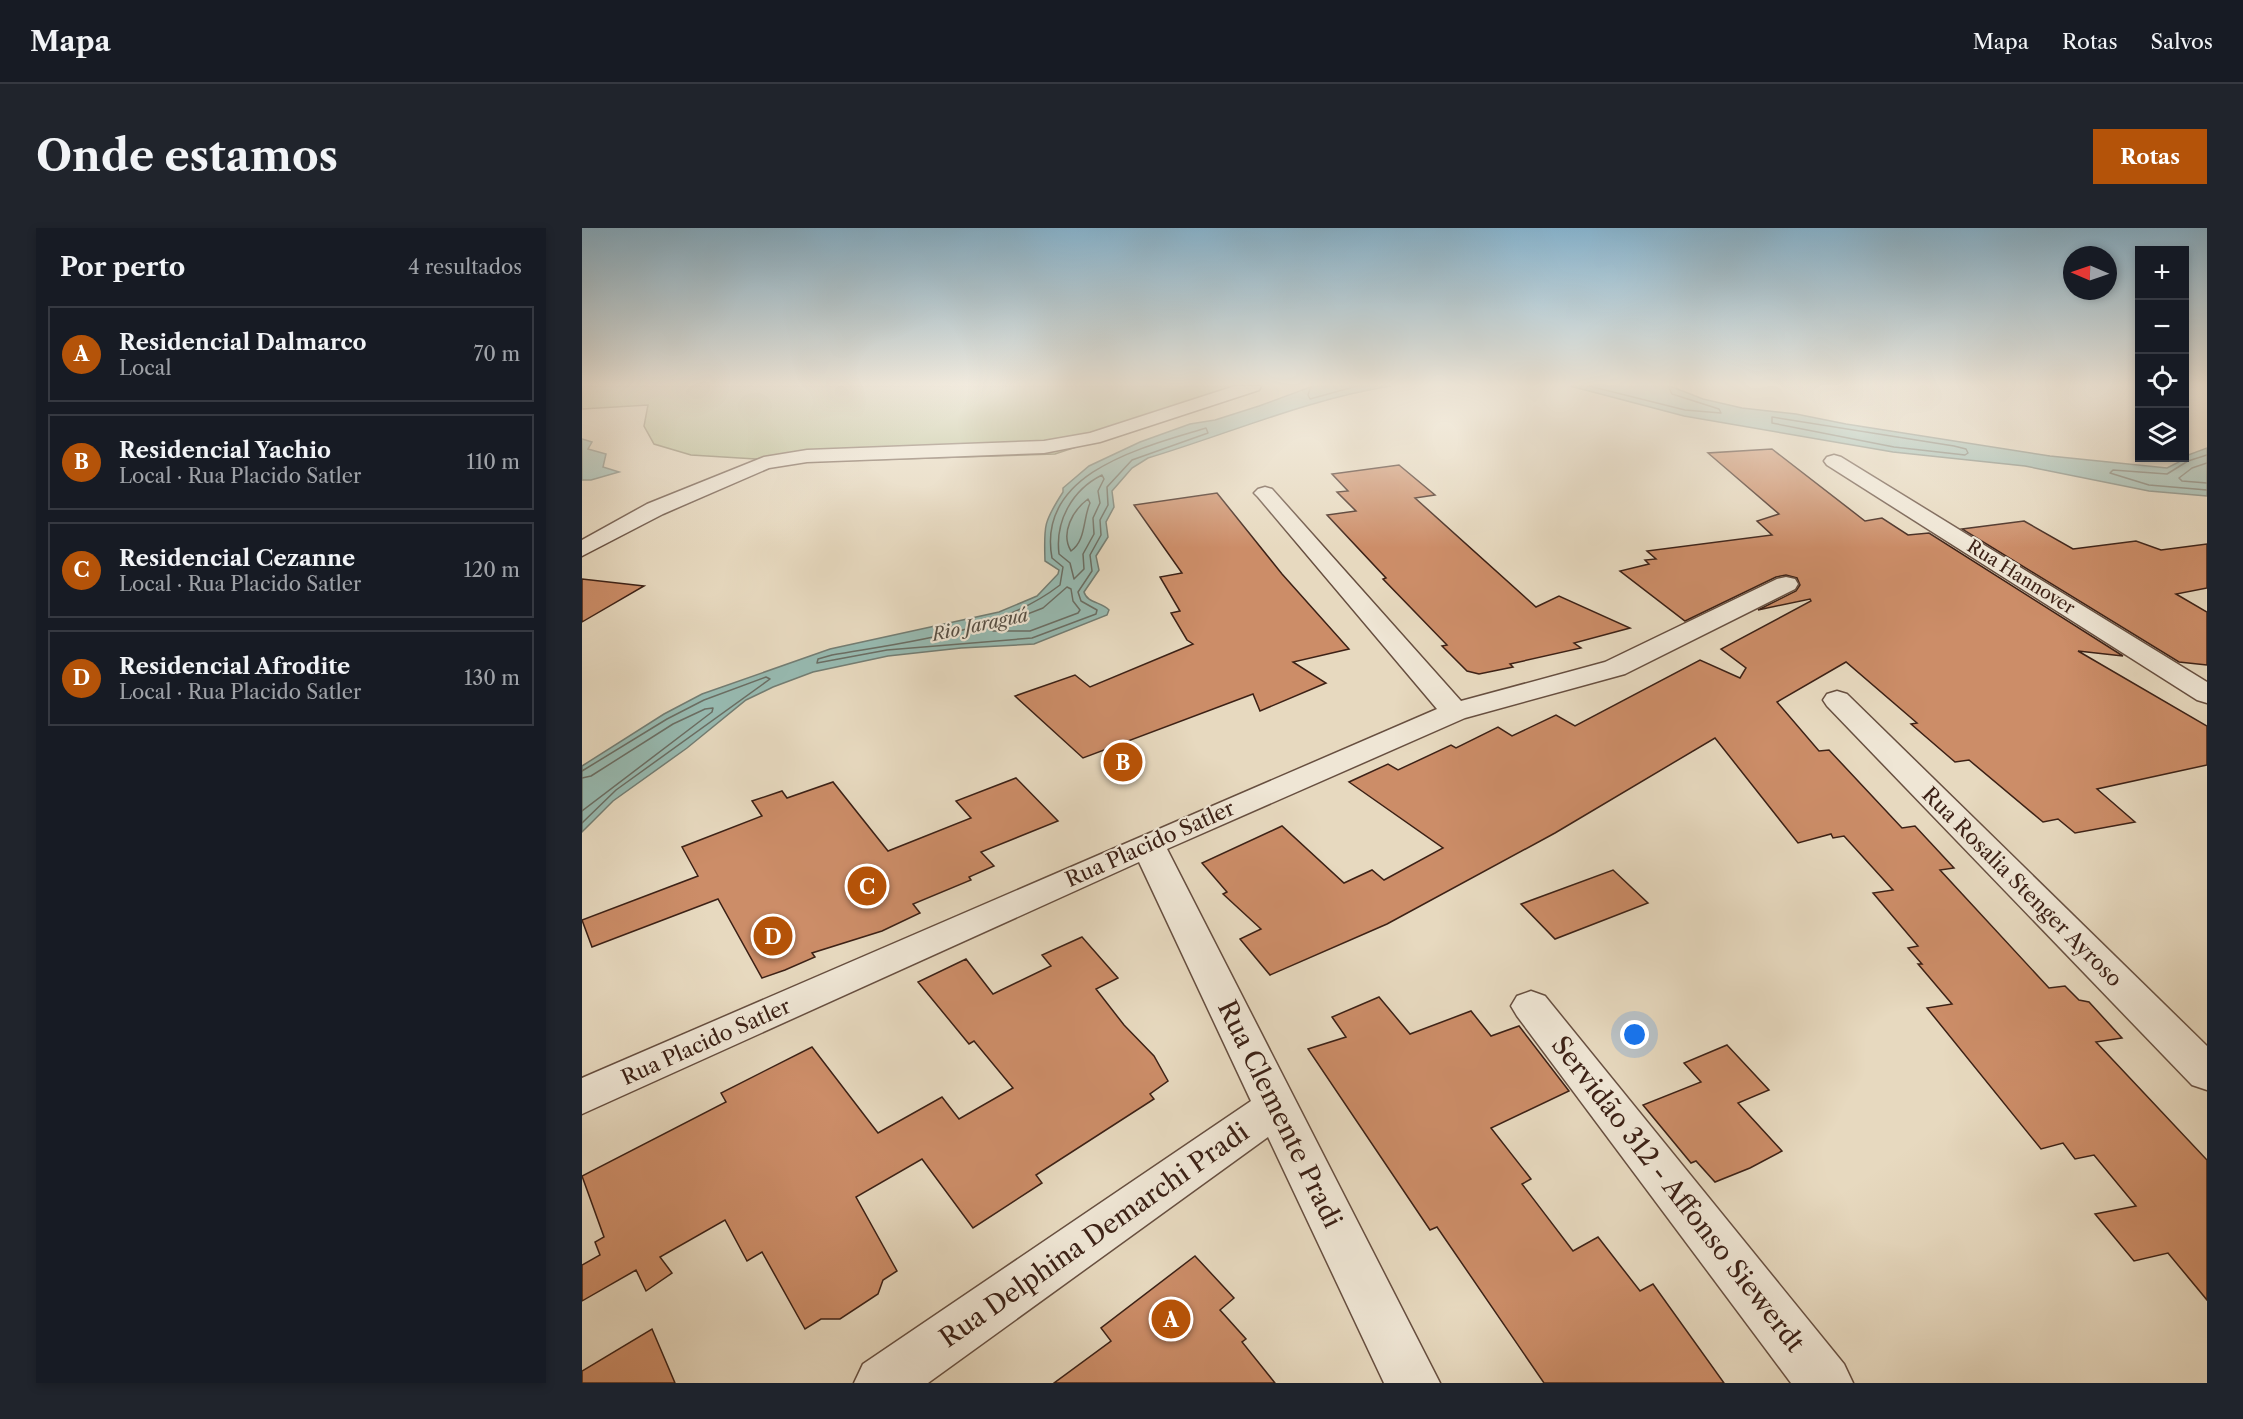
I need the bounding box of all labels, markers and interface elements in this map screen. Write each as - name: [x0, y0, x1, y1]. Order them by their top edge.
- text: Mapa: [30, 24, 111, 58]
- text: Mapa: [1973, 29, 2029, 54]
- text: Rotas: [2062, 29, 2118, 54]
- text: Salvos: [2151, 29, 2213, 54]
- button: Rotas: [2093, 129, 2207, 184]
- text: Onde estamos: [36, 130, 338, 182]
- north arrow: [2063, 246, 2117, 300]
- map controls: [2135, 246, 2189, 462]
- button: +: [2135, 246, 2189, 300]
- text: Por perto: [60, 251, 185, 283]
- text: 4 resultados: [408, 255, 522, 279]
- button: −: [2135, 300, 2189, 354]
- text: Residencial Dalmarco: [119, 329, 367, 356]
- text: A: [74, 342, 89, 366]
- text: 70 m: [474, 342, 520, 366]
- button: locate: [2135, 354, 2189, 408]
- text: Local: [119, 356, 171, 380]
- button: layers: [2135, 408, 2189, 462]
- text: Residencial Yachio: [119, 437, 331, 464]
- text: B: [74, 450, 89, 474]
- text: 110 m: [467, 450, 520, 474]
- text: Local · Rua Placido Satler: [119, 464, 361, 488]
- street label: Rua Hannover: [1963, 535, 2079, 619]
- text: Residencial Cezanne: [119, 545, 355, 572]
- text: C: [73, 558, 90, 582]
- text: 120 m: [463, 558, 520, 582]
- text: Local · Rua Placido Satler: [119, 572, 361, 596]
- water label: Rio Jaraguá: [928, 604, 1030, 646]
- text: Residencial Afrodite: [119, 653, 350, 680]
- text: D: [73, 666, 90, 690]
- text: 130 m: [464, 666, 520, 690]
- text: Local · Rua Placido Satler: [119, 680, 361, 704]
- pin: B: [1104, 740, 1142, 784]
- street label: Rua Rosalia Stenger Ayroso: [1917, 782, 2127, 992]
- street label: Rua Placido Satler: [1061, 795, 1238, 892]
- pin: C: [848, 864, 886, 908]
- pin: D: [754, 914, 792, 958]
- street label: Rua Placido Satler: [617, 993, 794, 1090]
- street label: Rua Clemente Pradi: [1211, 995, 1349, 1233]
- your location: [1620, 1020, 1649, 1049]
- street label: Servidão 312 - Affonso Siewerdt: [1545, 1030, 1812, 1359]
- street label: Rua Delphina Demarchi Pradi: [933, 1116, 1255, 1354]
- pin: A: [1152, 1296, 1190, 1342]

